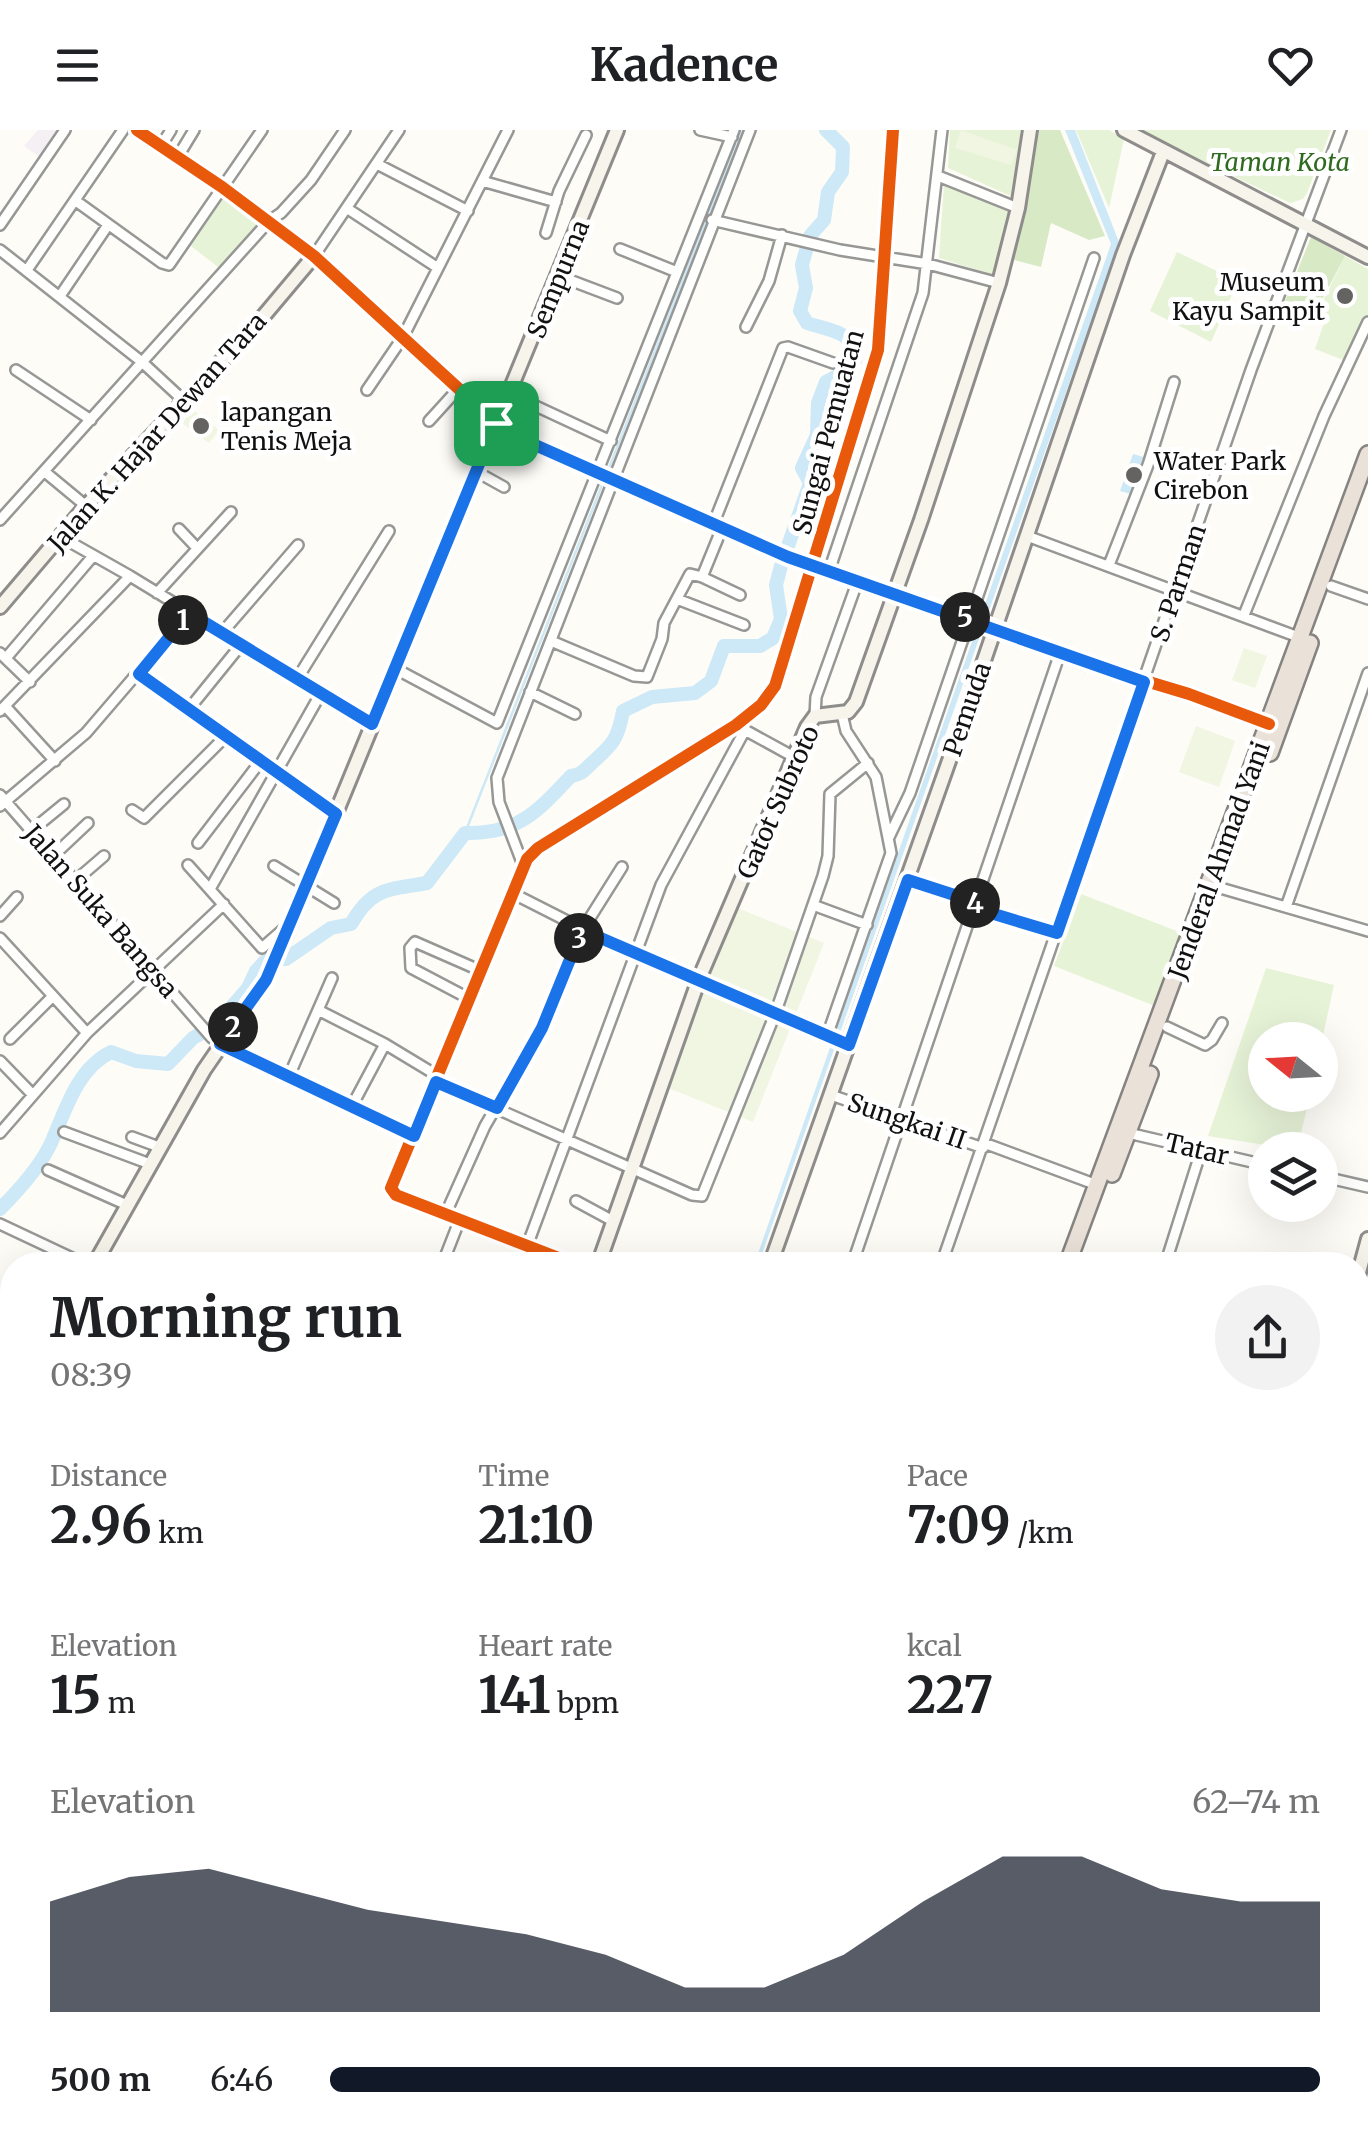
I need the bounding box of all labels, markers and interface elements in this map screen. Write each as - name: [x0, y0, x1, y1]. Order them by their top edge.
- text: Kadence: [590, 37, 778, 93]
- icon: menu: [50, 38, 105, 93]
- icon: heart: [1263, 38, 1318, 93]
- park label: Taman Kota: [1210, 146, 1350, 178]
- street label: Sempurna: [520, 215, 596, 343]
- place label: Museum Kayu Sampit: [1172, 266, 1325, 327]
- marker: Museum Kayu Sampit: [1334, 285, 1356, 307]
- street label: Jalan K. Hajar Dewan Tara: [40, 306, 273, 559]
- street label: Sungai Pemuatan: [785, 326, 871, 538]
- pin: [454, 381, 539, 466]
- place label: lapangan Tenis Meja: [221, 396, 352, 457]
- icon: arrive: [469, 396, 524, 451]
- marker: lapangan Tenis Meja: [190, 415, 212, 437]
- place label: Water Park Cirebon: [1153, 445, 1286, 506]
- marker: Water Park Cirebon: [1123, 464, 1145, 486]
- street label: S. Parman: [1143, 520, 1213, 646]
- pin: 5: [940, 592, 990, 642]
- pin: 1: [158, 595, 208, 645]
- text: 5: [957, 599, 973, 635]
- text: 1: [177, 602, 189, 638]
- street label: Pemuda: [936, 658, 998, 760]
- street label: Gatot Subroto: [730, 720, 826, 884]
- street label: Jenderal Ahmad Yani: [1161, 737, 1277, 984]
- street label: Jalan Suka Bangsa: [16, 817, 185, 1004]
- pin: 4: [950, 878, 1000, 928]
- text: 4: [966, 885, 984, 921]
- pin: 3: [554, 913, 604, 963]
- text: 3: [571, 920, 587, 956]
- pin: 2: [208, 1002, 258, 1052]
- text: 2: [225, 1009, 241, 1045]
- north arrow: [1248, 1022, 1338, 1112]
- map controls: [1248, 1022, 1338, 1222]
- street label: Sungkai II: [843, 1086, 971, 1156]
- street label: Tatar: [1162, 1126, 1232, 1172]
- button: layers: [1248, 1132, 1338, 1222]
- text: Morning run: [50, 1283, 402, 1352]
- button: share: [1215, 1285, 1320, 1390]
- text: 08:39: [50, 1355, 132, 1395]
- text: Distance: [50, 1458, 167, 1494]
- text: Time: [478, 1458, 549, 1494]
- text: Pace: [907, 1458, 968, 1494]
- text: 2.96: [50, 1494, 152, 1557]
- text: 21:10: [478, 1494, 594, 1557]
- text: 7:09: [907, 1494, 1011, 1557]
- text: km: [152, 1515, 204, 1551]
- text: /km: [1011, 1515, 1074, 1551]
- text: Elevation: [50, 1628, 177, 1664]
- text: Heart rate: [478, 1628, 612, 1664]
- text: kcal: [907, 1628, 962, 1664]
- text: 15: [50, 1664, 101, 1727]
- text: 141: [478, 1664, 551, 1727]
- text: 227: [907, 1664, 993, 1727]
- text: m: [101, 1685, 136, 1721]
- text: bpm: [551, 1685, 619, 1721]
- text: Elevation: [50, 1782, 195, 1822]
- text: 62–74 m: [1192, 1782, 1320, 1822]
- text: 500 m: [50, 2060, 151, 2100]
- text: 6:46: [210, 2060, 273, 2100]

